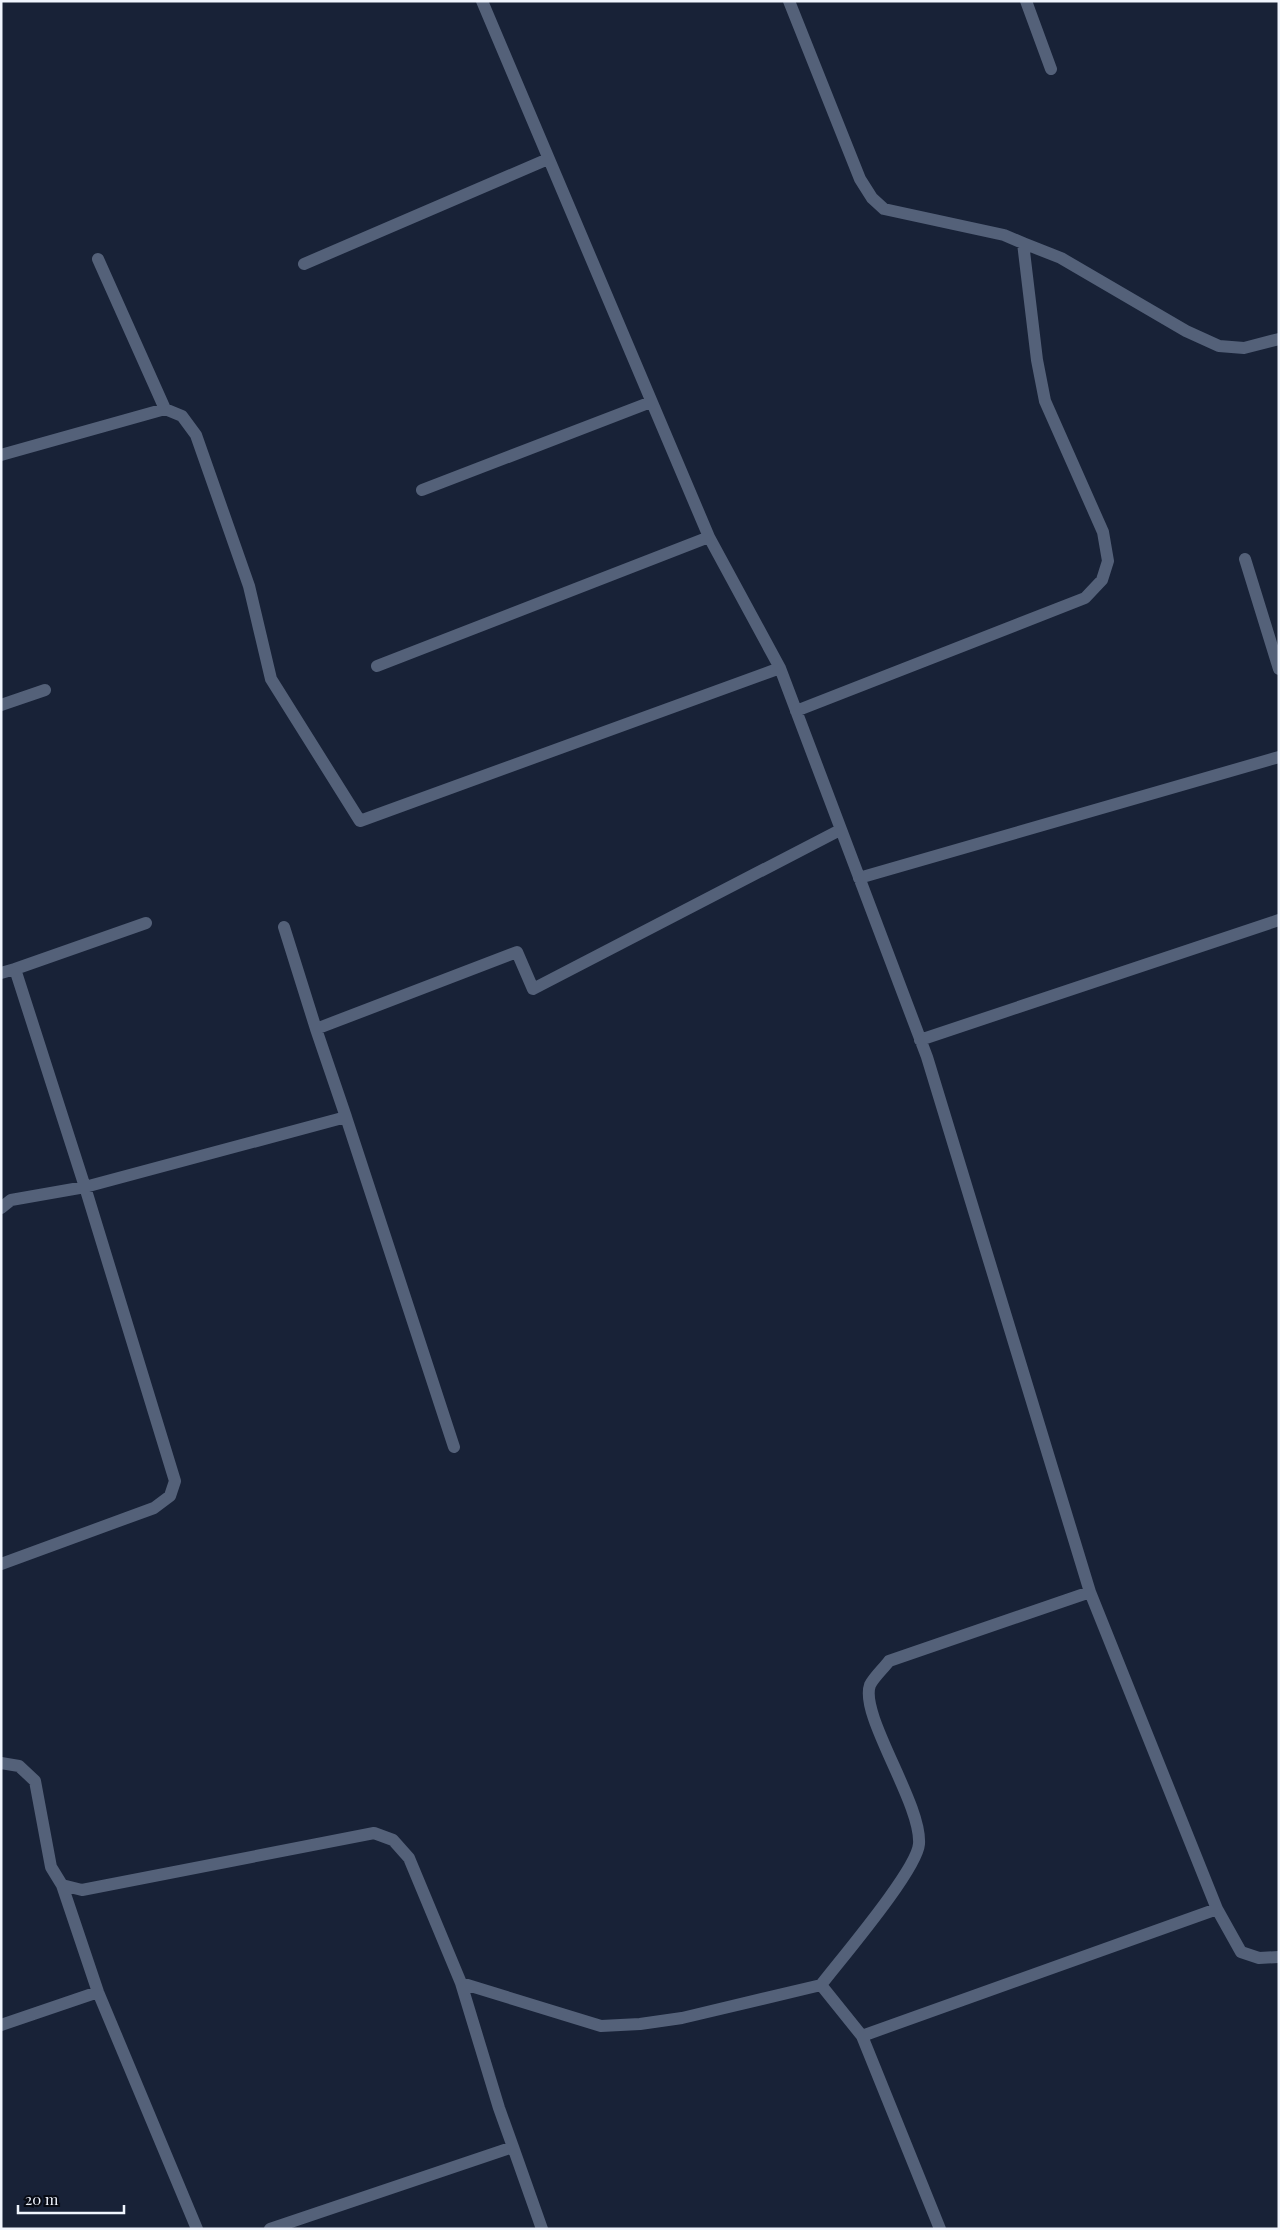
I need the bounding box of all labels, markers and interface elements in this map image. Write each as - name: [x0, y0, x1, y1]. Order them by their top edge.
- scale bar: [18, 2182, 124, 2214]
- text: 20 m: [25, 2189, 59, 2209]

